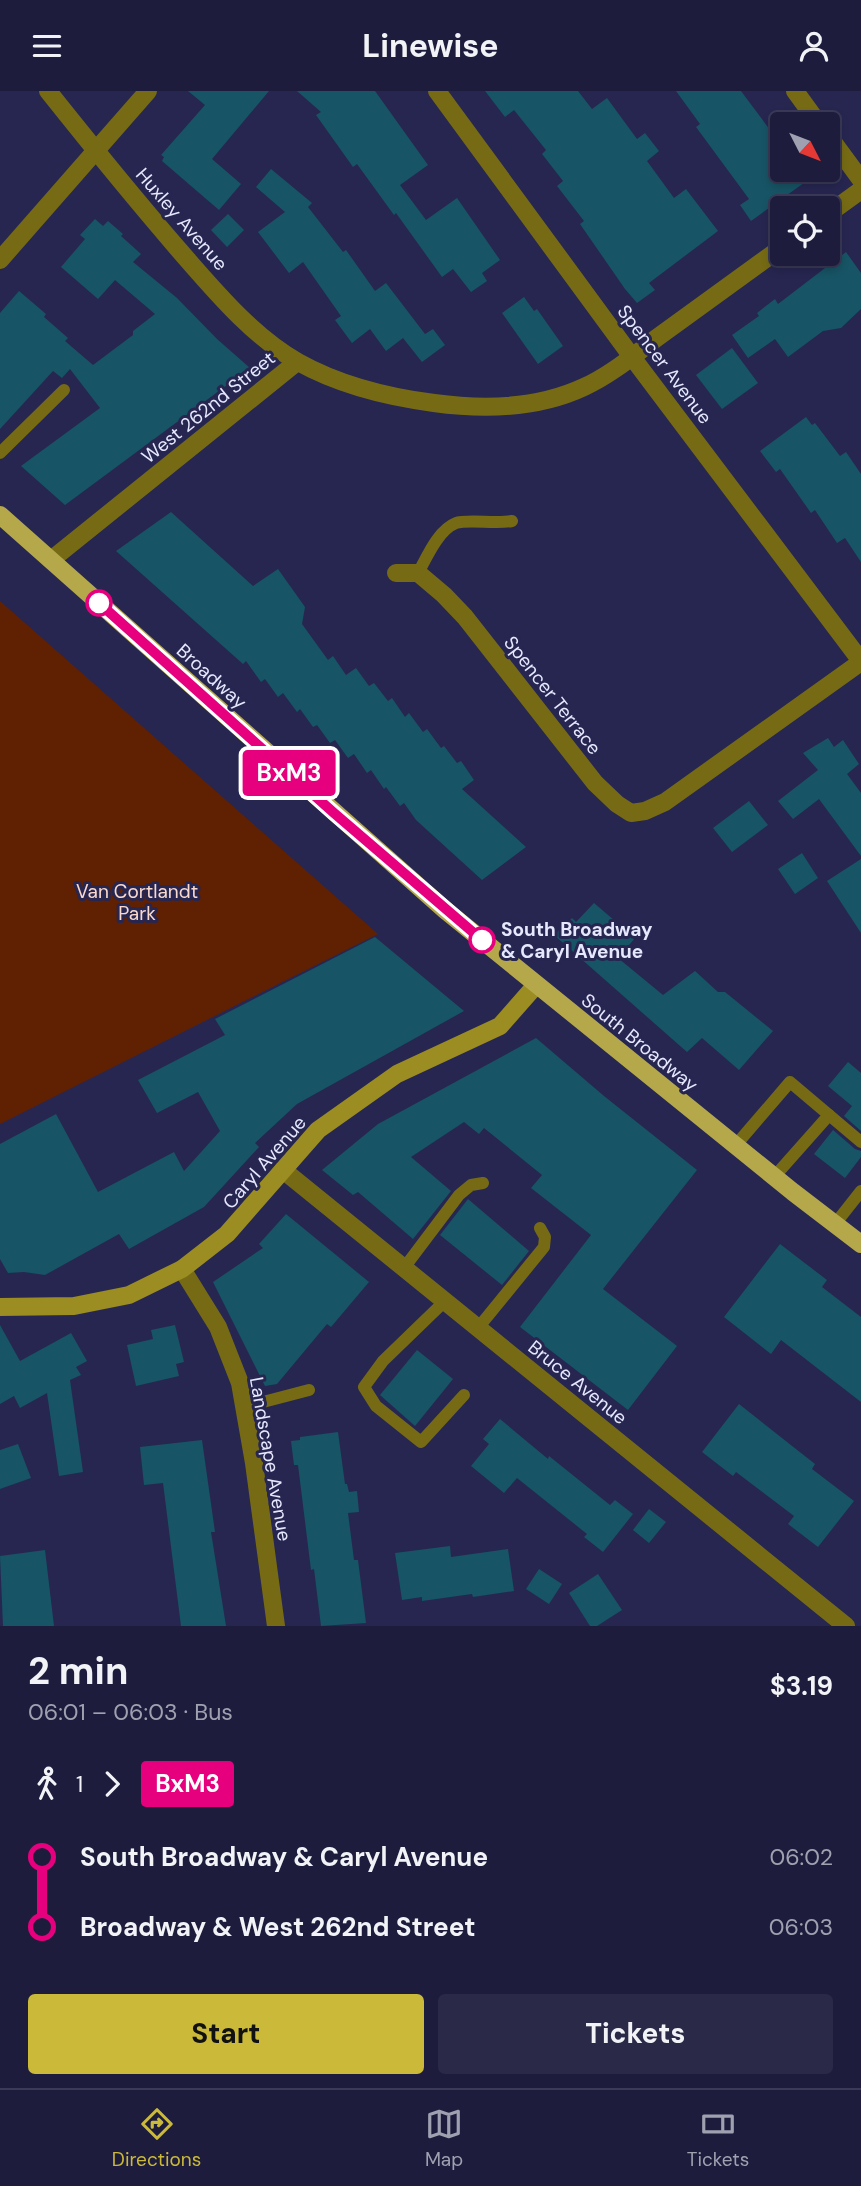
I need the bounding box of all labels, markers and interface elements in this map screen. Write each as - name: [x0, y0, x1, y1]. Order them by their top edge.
- text: Linewise: [362, 25, 499, 67]
- icon: menu: [28, 27, 66, 65]
- icon: person: [795, 27, 833, 65]
- north arrow: [770, 112, 840, 182]
- map controls: [770, 112, 840, 266]
- street label: Huxley Avenue: [130, 163, 233, 276]
- button: locate: [770, 196, 840, 266]
- street label: Spencer Avenue: [612, 300, 718, 429]
- street label: West 262nd Street: [136, 346, 280, 469]
- unlabelled marker: [86, 590, 112, 616]
- street label: Spencer Terrace: [498, 631, 607, 760]
- street label: Broadway: [171, 638, 252, 715]
- line badge: BxM3: [240, 750, 338, 796]
- text: BxM3: [257, 757, 321, 788]
- park label: Van Cortlandt Park: [76, 879, 198, 926]
- place label: South Broadway & Caryl Avenue: [501, 917, 653, 964]
- marker: South Broadway & Caryl Avenue: [469, 927, 495, 953]
- street label: South Broadway: [576, 988, 703, 1097]
- street label: Caryl Avenue: [217, 1111, 312, 1214]
- street label: Bruce Avenue: [523, 1335, 632, 1430]
- street label: Landscape Avenue: [244, 1375, 297, 1543]
- text: 2 min: [28, 1646, 128, 1696]
- text: $3.19: [770, 1669, 833, 1703]
- text: 06:01 – 06:03 · Bus: [28, 1697, 233, 1727]
- icon: walk: [28, 1765, 66, 1803]
- icon: forward: [93, 1765, 131, 1803]
- text: BxM3: [155, 1768, 220, 1799]
- text: 1: [76, 1769, 83, 1799]
- text: South Broadway & Caryl Avenue: [80, 1840, 488, 1874]
- text: 06:02: [769, 1842, 833, 1872]
- text: Broadway & West 262nd Street: [80, 1910, 475, 1944]
- text: 06:03: [769, 1912, 833, 1942]
- button: Start: [28, 1994, 424, 2074]
- button: Tickets: [438, 1994, 833, 2074]
- tab: Directions: [112, 2105, 201, 2172]
- tab: Map: [425, 2105, 463, 2172]
- tab: Tickets: [687, 2105, 749, 2172]

